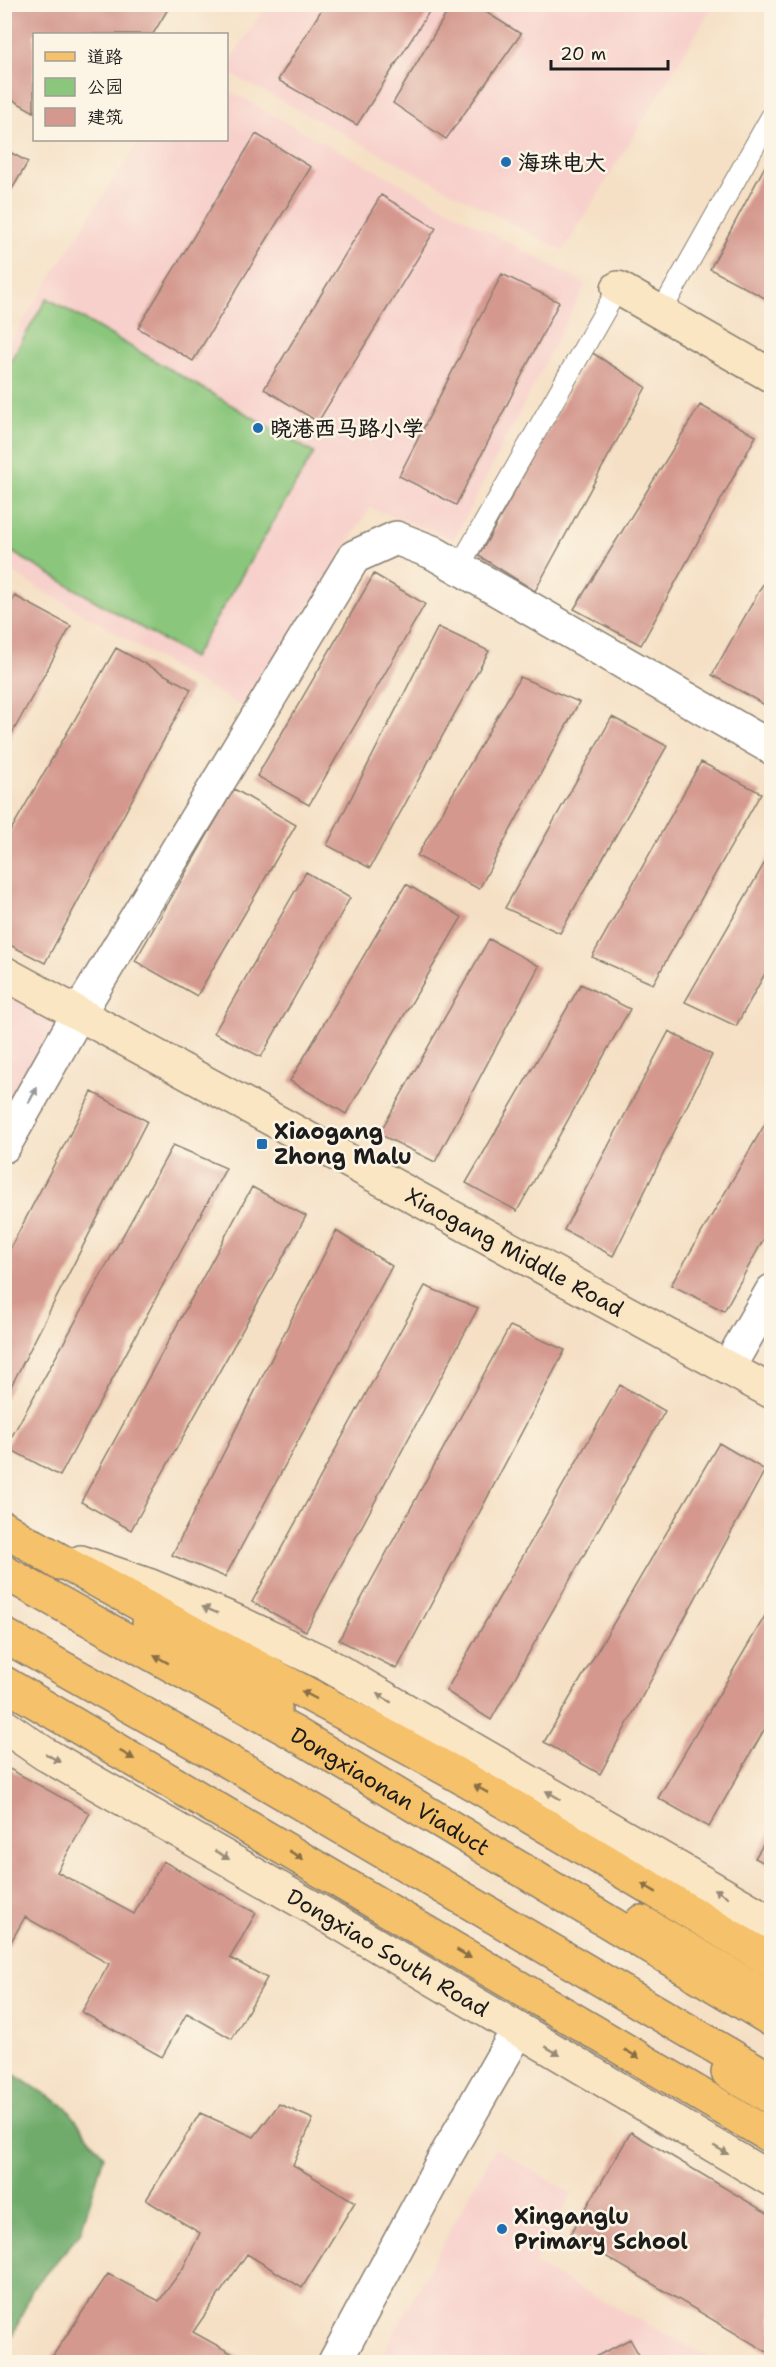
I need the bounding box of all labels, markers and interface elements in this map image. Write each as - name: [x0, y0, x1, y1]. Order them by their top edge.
- legend: [33, 33, 228, 141]
- scale bar: [551, 33, 668, 71]
- text: 20 m: [560, 42, 606, 66]
- text: 道路: [87, 45, 123, 69]
- text: 公园: [87, 75, 123, 99]
- text: 建筑: [87, 105, 123, 129]
- place label: 海珠电大: [518, 148, 606, 177]
- marker: 海珠电大: [499, 155, 513, 169]
- place label: 晓港西马路小学: [270, 414, 424, 443]
- marker: 晓港西马路小学: [251, 421, 265, 435]
- one-way arrow: [28, 1086, 38, 1103]
- place label: Xiaogang Zhong Malu: [274, 1117, 412, 1171]
- marker: Xiaogang Zhong Malu: [255, 1137, 269, 1151]
- street label: Xiaogang Middle Road: [401, 1180, 629, 1323]
- one-way arrow: [200, 1605, 218, 1615]
- one-way arrow: [152, 1654, 169, 1664]
- one-way arrow: [300, 1690, 317, 1700]
- one-way arrow: [375, 1693, 392, 1703]
- street label: Dongxiaonan Viaduct: [285, 1720, 495, 1862]
- one-way arrow: [119, 1750, 136, 1760]
- one-way arrow: [45, 1753, 61, 1764]
- one-way arrow: [473, 1783, 489, 1794]
- one-way arrow: [544, 1790, 561, 1800]
- one-way arrow: [288, 1849, 304, 1860]
- one-way arrow: [214, 1850, 230, 1861]
- street label: Dongxiao South Road: [282, 1882, 495, 2023]
- one-way arrow: [641, 1882, 657, 1893]
- one-way arrow: [713, 1888, 729, 1899]
- one-way arrow: [456, 1949, 473, 1959]
- one-way arrow: [545, 2046, 562, 2056]
- one-way arrow: [624, 2048, 640, 2059]
- one-way arrow: [713, 2145, 729, 2156]
- place label: Xinganglu Primary School: [514, 2202, 688, 2256]
- marker: Xinganglu Primary School: [495, 2222, 509, 2236]

